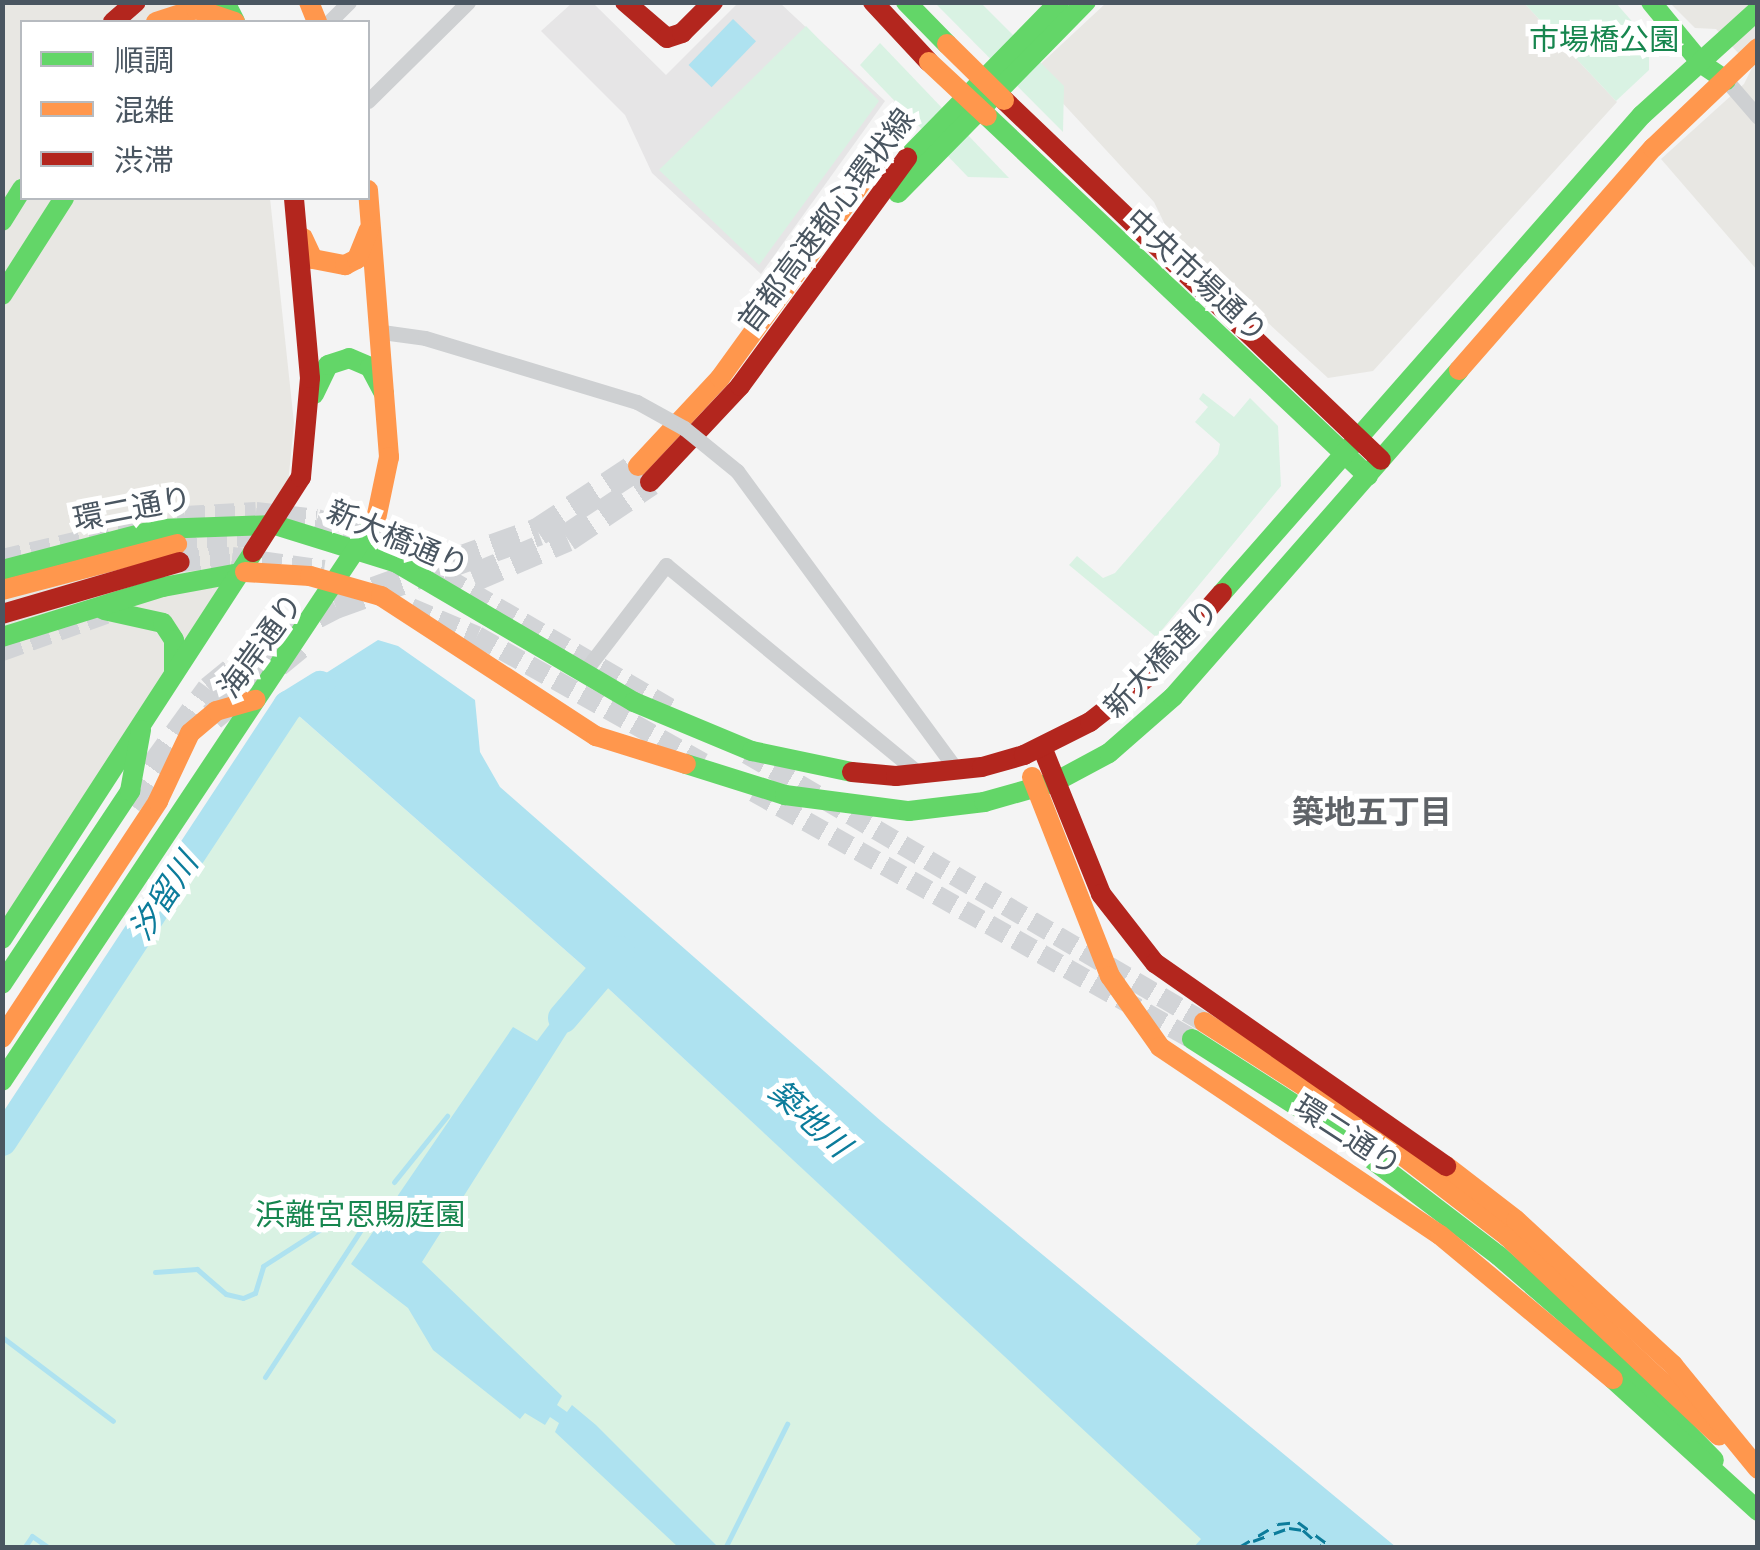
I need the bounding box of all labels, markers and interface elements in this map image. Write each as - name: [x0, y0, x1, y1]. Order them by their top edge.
- legend: [20, 20, 370, 200]
- park label: 市場橋公園: [1529, 21, 1679, 57]
- text: 順調: [114, 37, 174, 83]
- text: 混雑: [114, 87, 174, 133]
- street label: 首都高速都心環状線: [730, 101, 922, 339]
- text: 渋滞: [114, 137, 174, 183]
- street label: 中央市場通り: [1119, 200, 1275, 350]
- street label: 環二通り: [70, 479, 194, 537]
- street label: 新大橋通り: [322, 492, 474, 584]
- street label: 海岸通り: [210, 586, 310, 704]
- street label: 新大橋通り: [1096, 592, 1226, 724]
- district label: 築地五丁目: [1292, 792, 1452, 830]
- water label: 汐留川: [121, 845, 205, 947]
- water label: 築地川: [761, 1072, 859, 1164]
- street label: 環二通り: [1288, 1087, 1408, 1183]
- park label: 浜離宮恩賜庭園: [255, 1196, 465, 1232]

